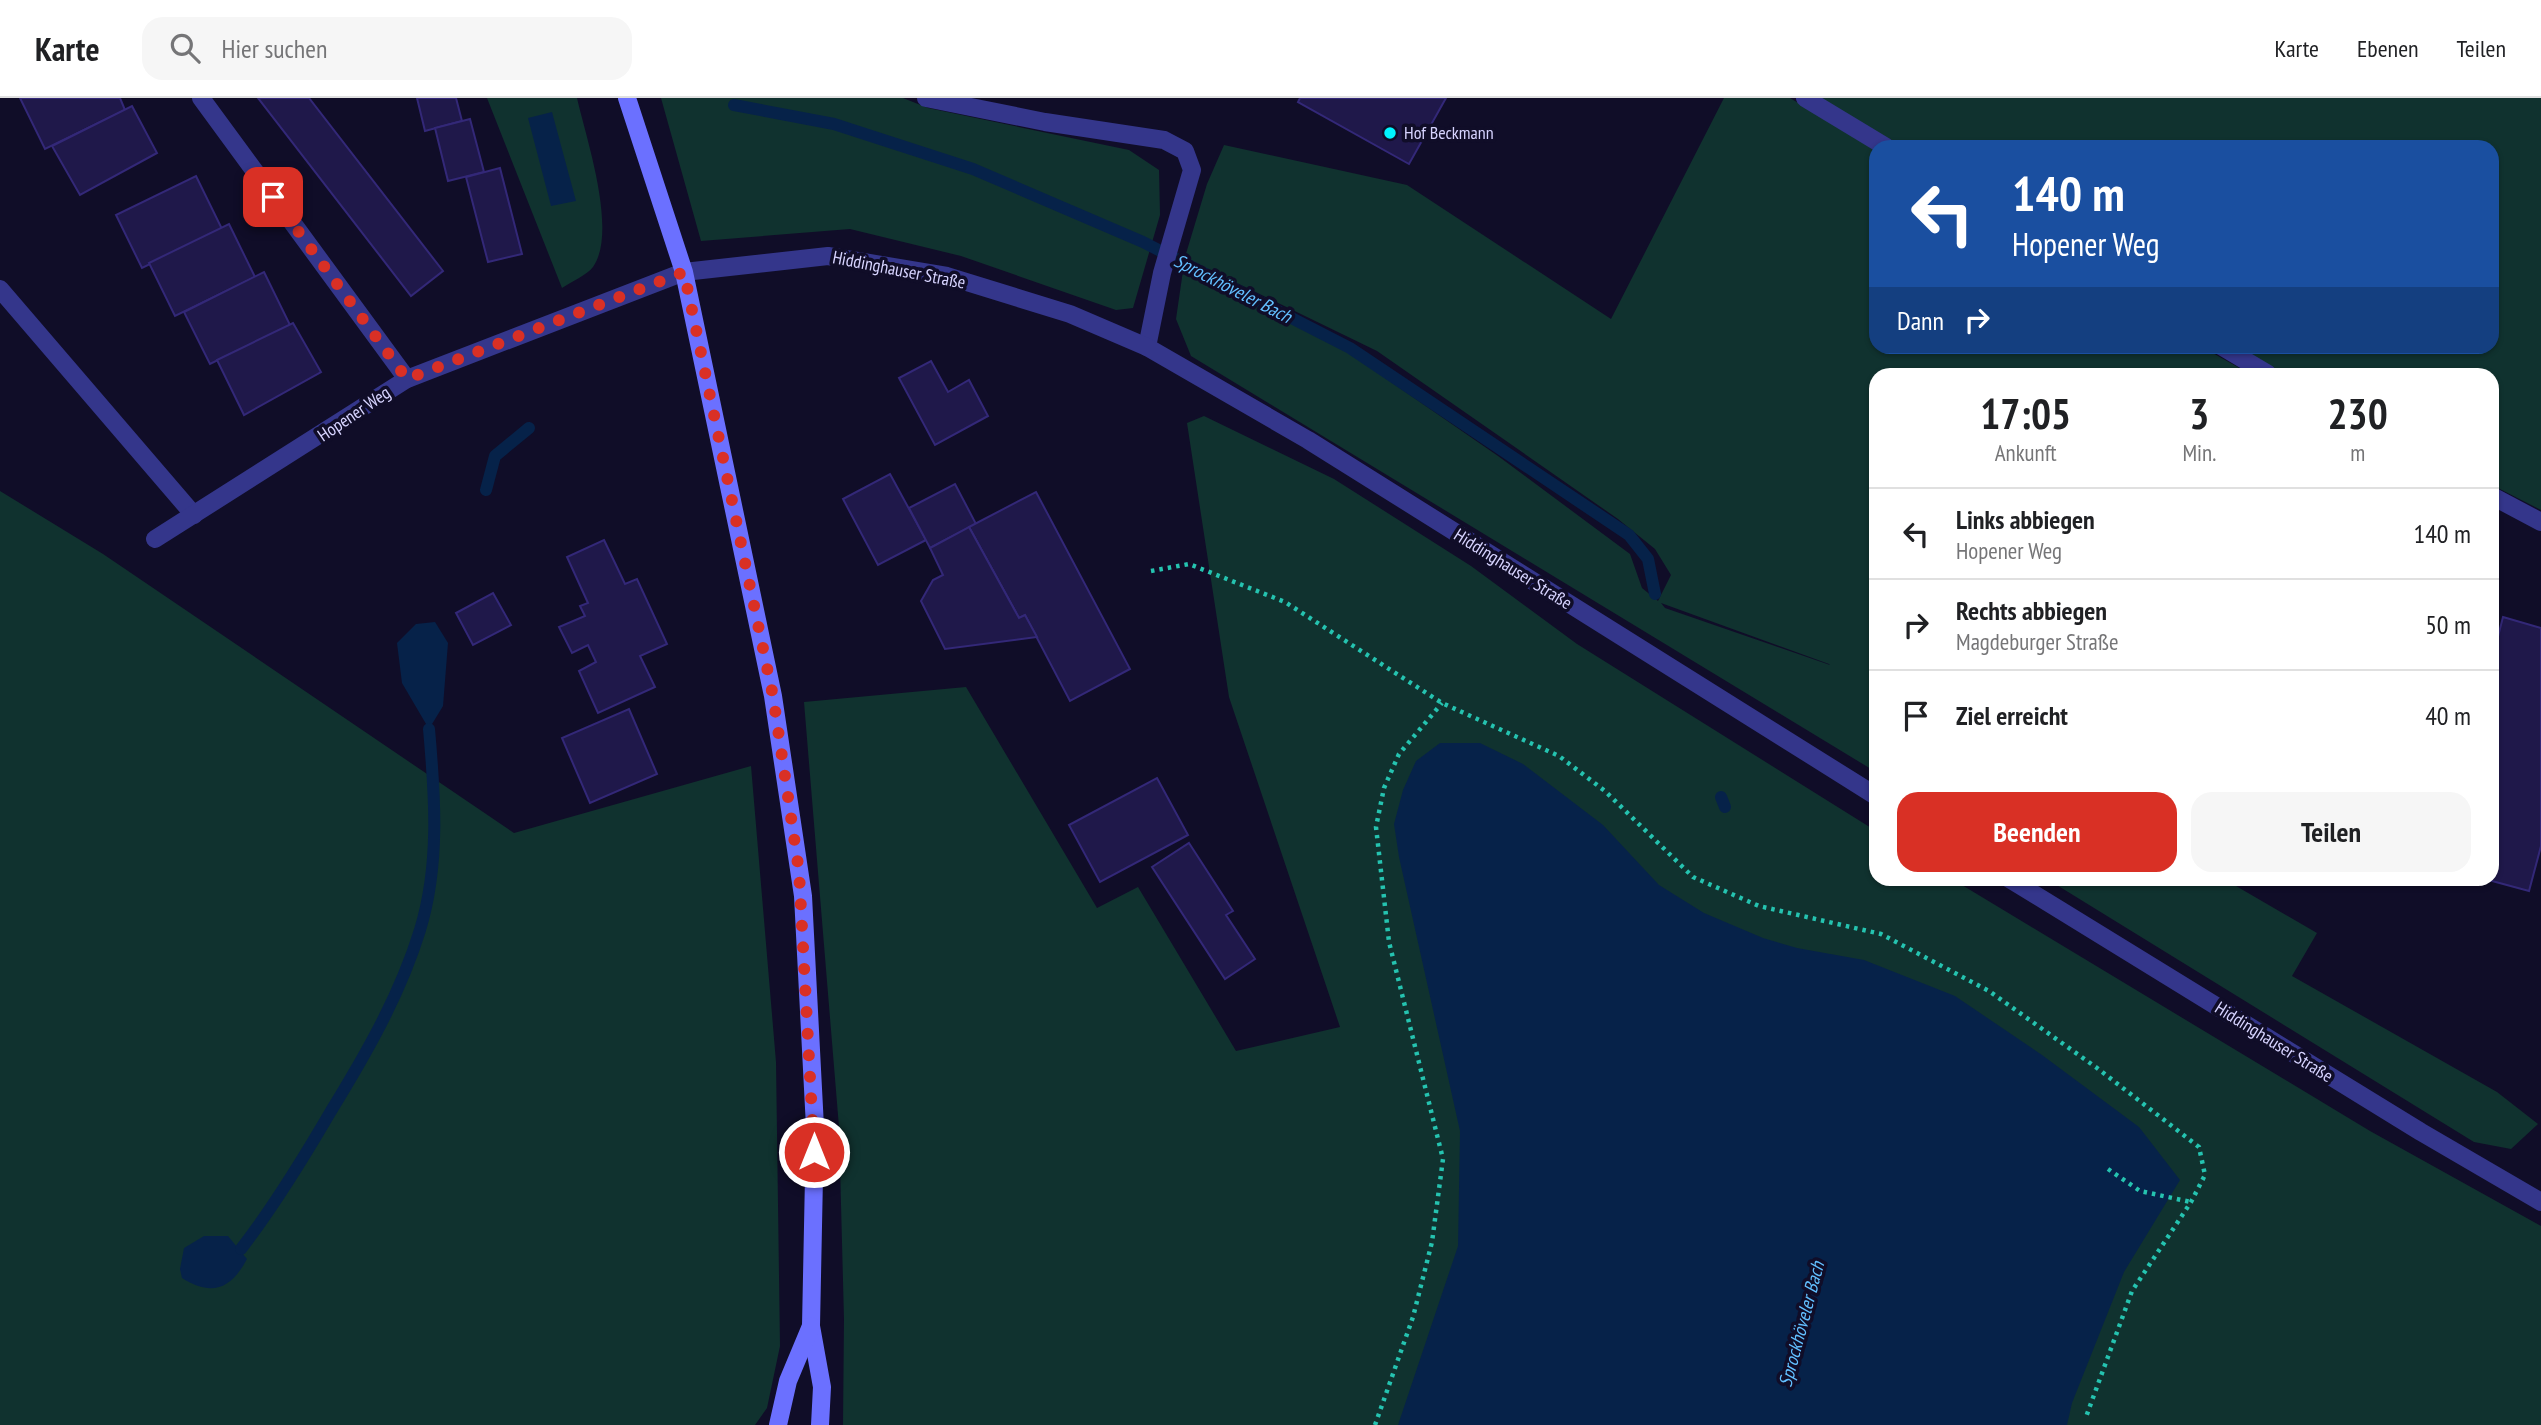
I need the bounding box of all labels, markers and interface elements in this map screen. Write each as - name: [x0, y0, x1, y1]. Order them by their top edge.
- search box: [142, 17, 632, 80]
- text: Karte: [35, 27, 100, 70]
- icon: search: [166, 29, 204, 67]
- text: Hier suchen: [222, 32, 327, 65]
- text: Karte: [2275, 33, 2319, 64]
- text: Ebenen: [2357, 33, 2419, 64]
- text: Teilen: [2457, 33, 2506, 64]
- place label: Hof Beckmann: [1404, 121, 1494, 144]
- marker: Hof Beckmann: [1382, 125, 1398, 141]
- text: 140 m: [2012, 161, 2125, 225]
- pin: [243, 167, 303, 227]
- icon: left: [1897, 168, 1988, 259]
- icon: arrive: [254, 178, 292, 216]
- text: Hopener Weg: [2012, 223, 2160, 265]
- street label: Hiddinghauser Straße: [831, 245, 968, 294]
- water label: Sprockhöveler Bach: [1170, 248, 1297, 329]
- icon: right: [1958, 301, 1996, 339]
- text: Dann: [1897, 304, 1944, 337]
- street label: Hopener Weg: [313, 381, 395, 446]
- text: 17:05: [1980, 386, 2071, 441]
- text: 3: [2189, 386, 2209, 441]
- text: 230: [2328, 386, 2388, 441]
- text: Ankunft: [1995, 438, 2057, 467]
- text: Min.: [2182, 438, 2216, 467]
- text: m: [2350, 438, 2365, 467]
- text: Links abbiegen: [1956, 503, 2095, 536]
- icon: left: [1897, 515, 1935, 553]
- text: 140 m: [2413, 517, 2471, 550]
- street label: Hiddinghauser Straße: [1450, 523, 1577, 614]
- text: Hopener Weg: [1956, 536, 2062, 565]
- text: Rechts abbiegen: [1956, 594, 2107, 627]
- icon: right: [1897, 606, 1935, 644]
- text: 50 m: [2425, 608, 2471, 641]
- text: Magdeburger Straße: [1956, 627, 2119, 656]
- icon: arrive: [1897, 697, 1935, 735]
- text: Ziel erreicht: [1956, 699, 2068, 732]
- text: 40 m: [2425, 699, 2471, 732]
- button: Beenden: [1897, 792, 2177, 872]
- button: Teilen: [2191, 792, 2471, 872]
- street label: Hiddinghauser Straße: [2211, 996, 2338, 1087]
- position arrow: [777, 1115, 851, 1189]
- water label: Sprockhöveler Bach: [1773, 1257, 1830, 1389]

